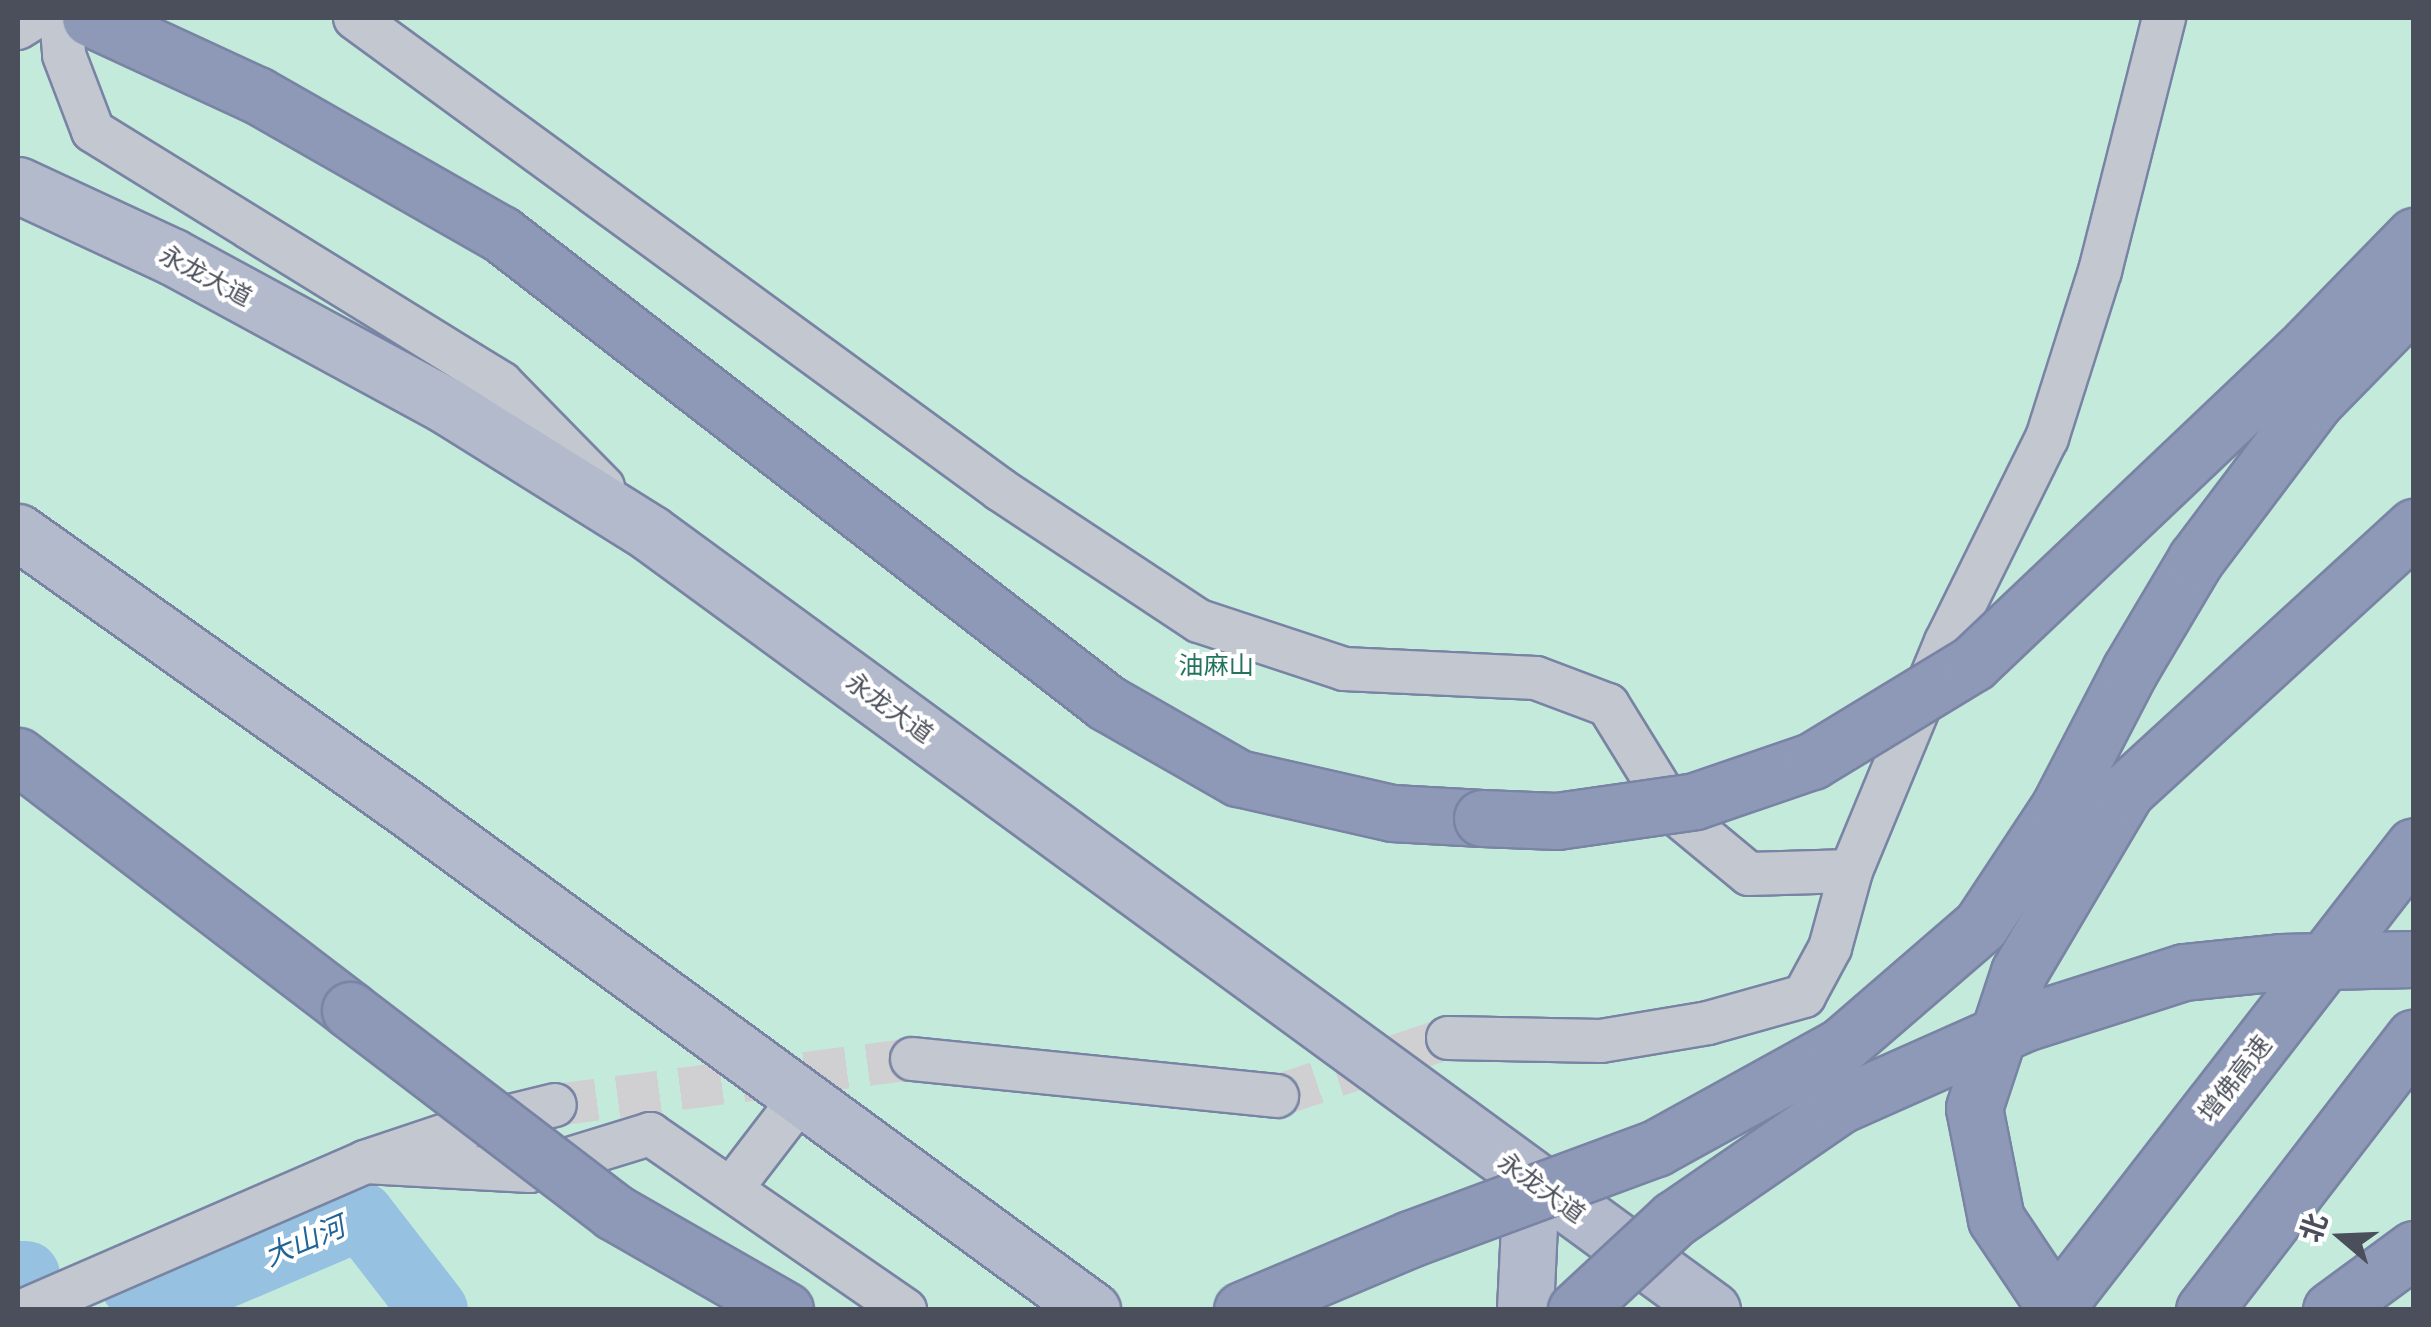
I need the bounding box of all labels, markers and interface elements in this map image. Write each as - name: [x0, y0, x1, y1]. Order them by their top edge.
- street label: 永龙大道: [155, 238, 257, 312]
- park label: 油麻山: [1179, 649, 1253, 679]
- street label: 永龙大道: [841, 665, 939, 749]
- street label: 增佛高速: [2191, 1029, 2277, 1127]
- street label: 永龙大道: [1493, 1145, 1591, 1229]
- north arrow: [2291, 1187, 2391, 1287]
- water label: 大山河: [259, 1208, 349, 1272]
- text: 北: [2290, 1208, 2335, 1247]

